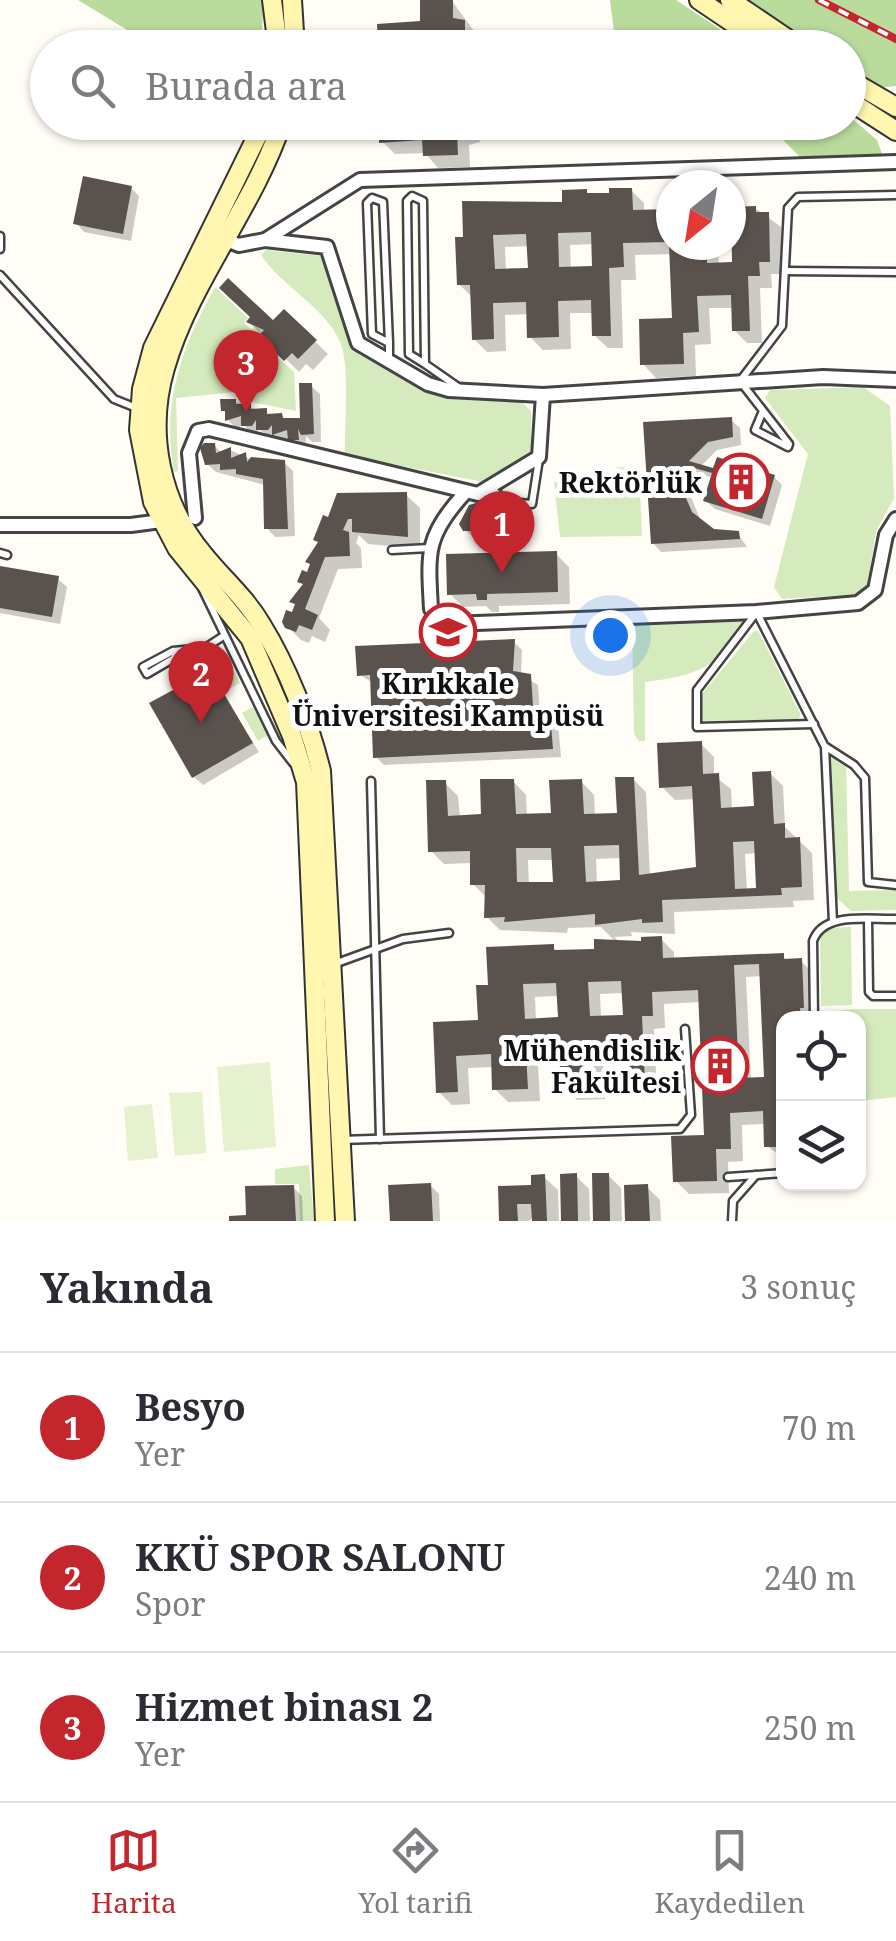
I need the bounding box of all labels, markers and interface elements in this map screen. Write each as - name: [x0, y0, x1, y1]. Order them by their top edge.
- search box: [30, 30, 866, 140]
- icon: search: [65, 58, 120, 113]
- text: Burada ara: [145, 59, 347, 111]
- north arrow: [656, 170, 746, 260]
- pin: 3: [214, 330, 278, 412]
- building icon: Rektörlük: [711, 452, 771, 512]
- place label: Rektörlük: [559, 463, 702, 501]
- pin: 1: [470, 490, 534, 573]
- school or university icon: Kırıkkale Üniversitesi Kampüsü: [418, 602, 478, 662]
- your location: [585, 610, 636, 661]
- pin: 2: [168, 640, 234, 723]
- place label: Kırıkkale Üniversitesi Kampüsü: [292, 664, 604, 734]
- map controls: [776, 1011, 866, 1191]
- button: locate: [776, 1011, 866, 1101]
- place label: Mühendislik Fakültesi: [503, 1031, 681, 1101]
- building icon: Mühendislik Fakültesi: [690, 1036, 750, 1096]
- button: layers: [776, 1101, 866, 1191]
- text: Yakında: [40, 1258, 214, 1315]
- text: 3 sonuç: [740, 1265, 856, 1308]
- text: Besyo: [135, 1380, 246, 1432]
- text: 1: [63, 1406, 82, 1449]
- text: 70 m: [782, 1406, 856, 1449]
- text: Yer: [135, 1432, 185, 1475]
- text: KKÜ SPOR SALONU: [135, 1530, 505, 1582]
- text: 2: [63, 1556, 82, 1599]
- text: 240 m: [764, 1556, 856, 1599]
- text: Spor: [135, 1582, 206, 1625]
- text: Hizmet binası 2: [135, 1680, 433, 1732]
- text: 3: [63, 1706, 82, 1749]
- text: 250 m: [764, 1706, 856, 1749]
- text: Yer: [135, 1732, 185, 1775]
- tab: Harita: [91, 1823, 177, 1921]
- tab: Yol tarifi: [359, 1823, 473, 1921]
- tab: Kaydedilen: [654, 1823, 805, 1921]

